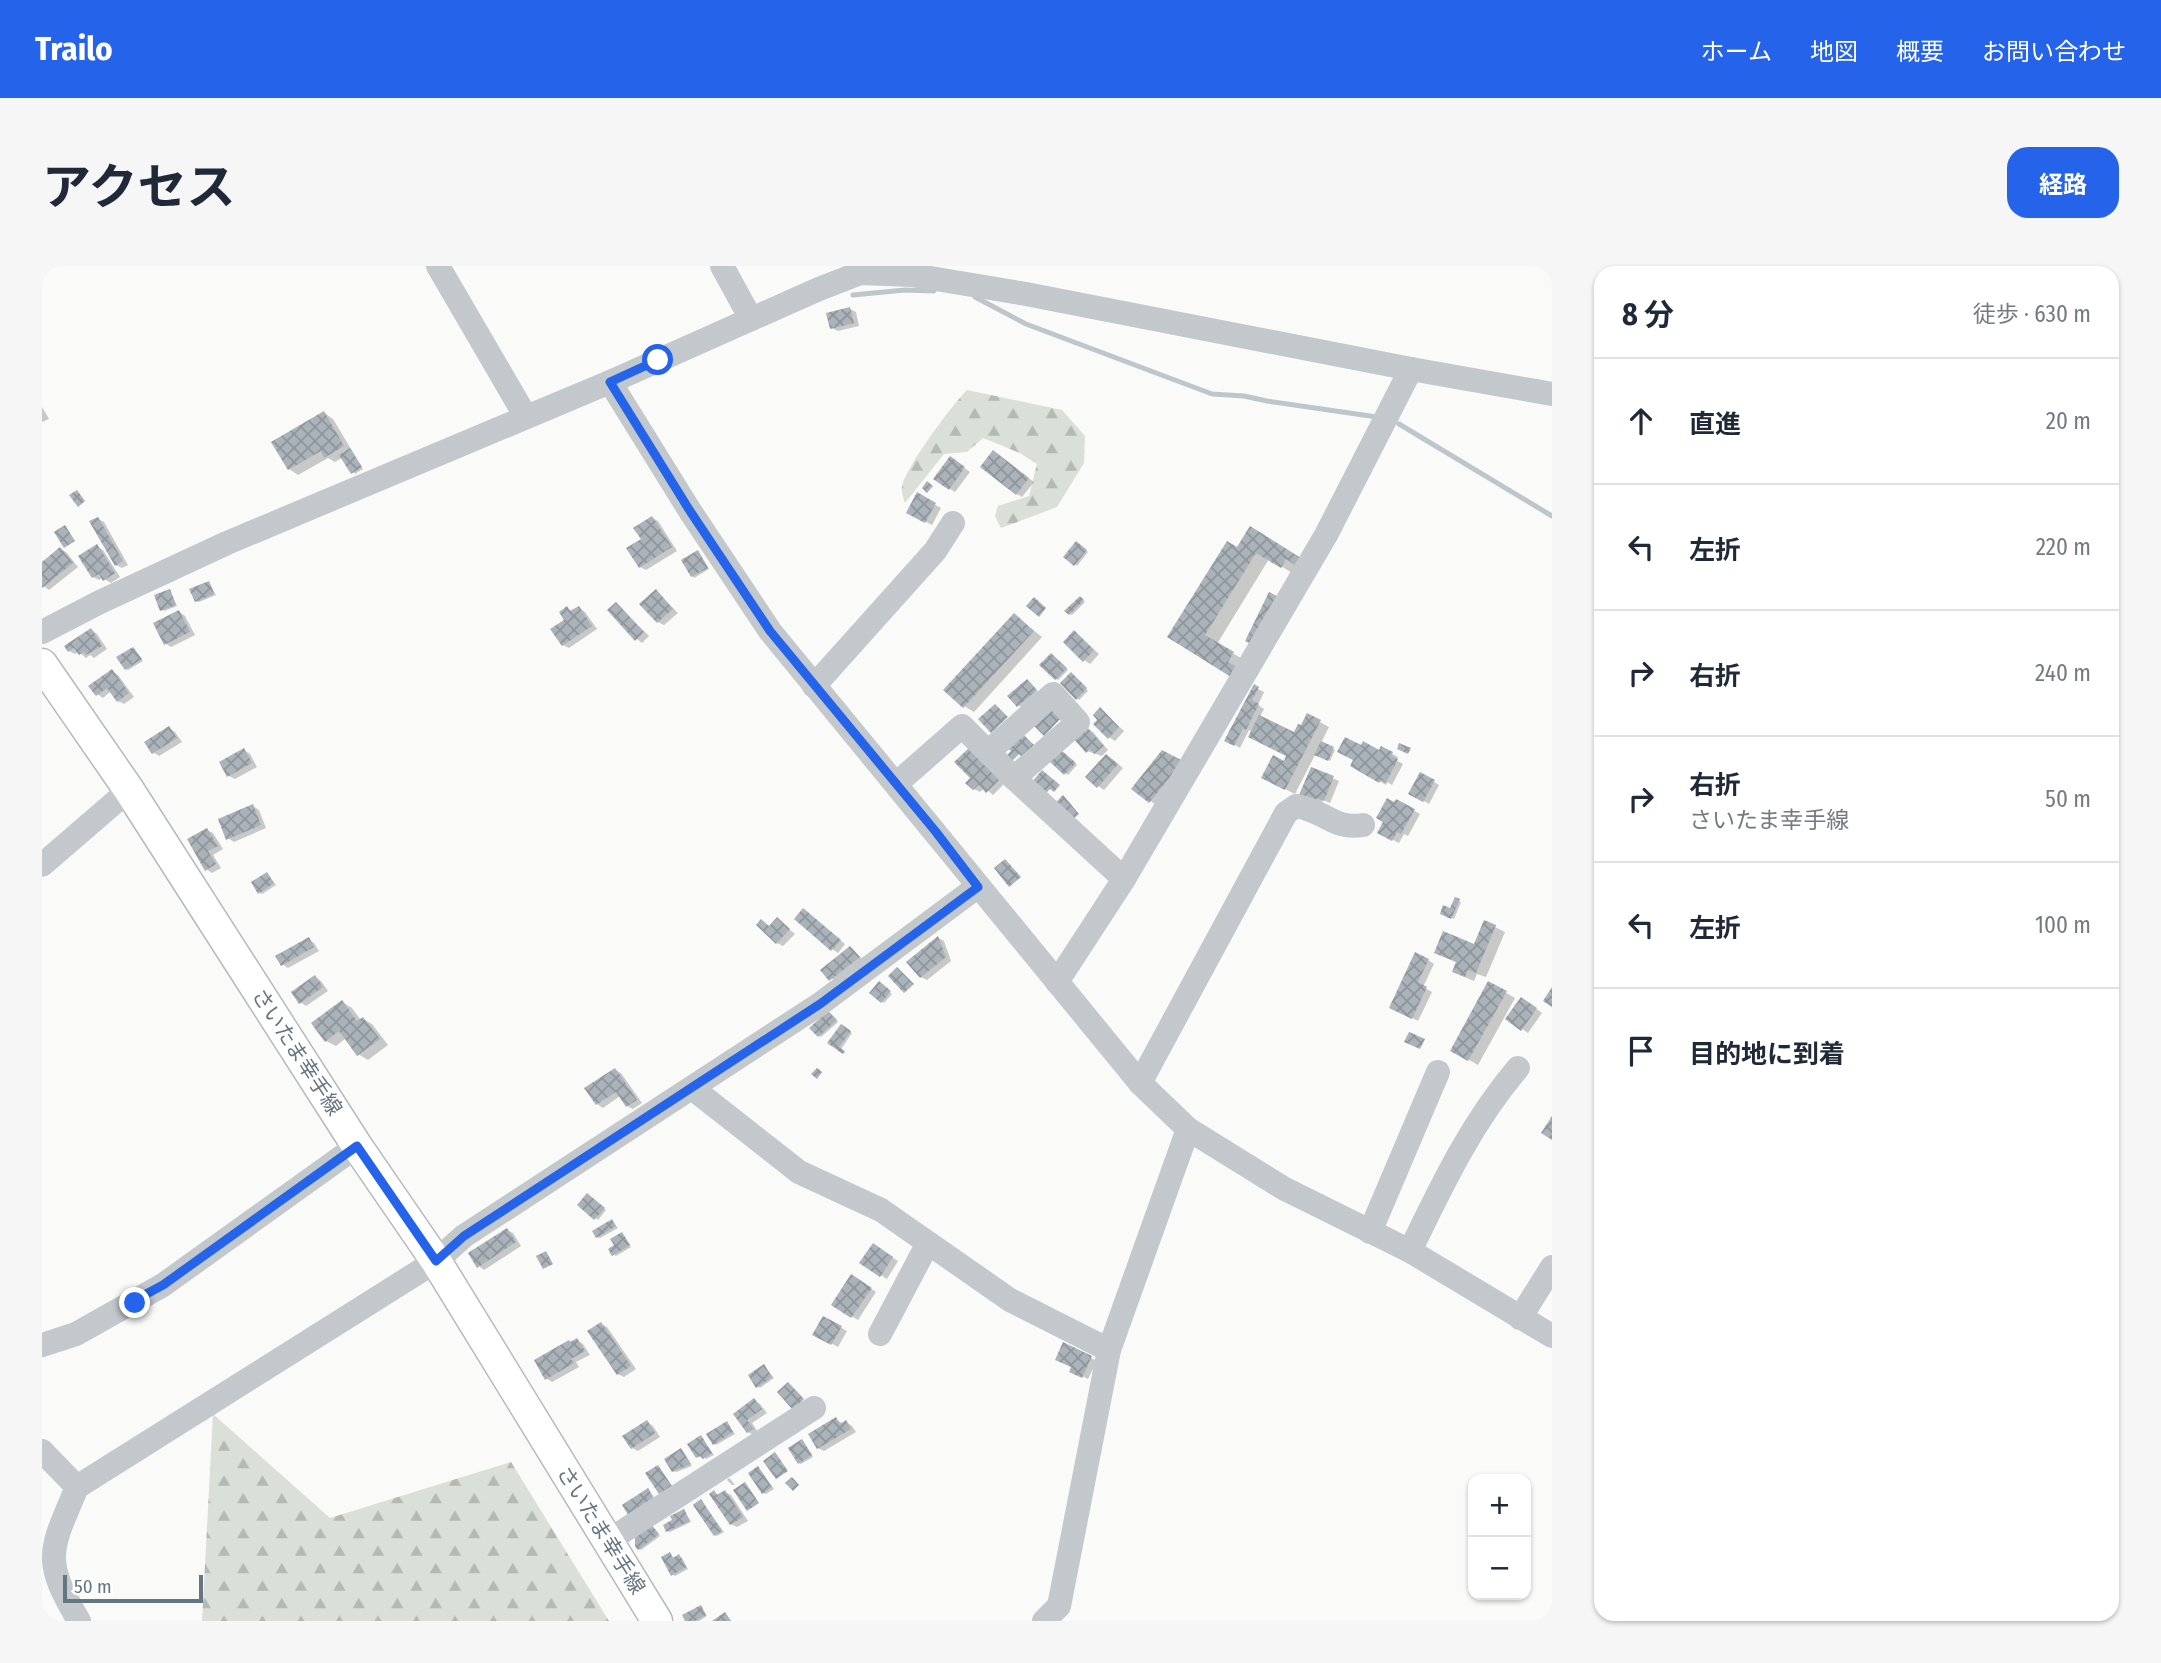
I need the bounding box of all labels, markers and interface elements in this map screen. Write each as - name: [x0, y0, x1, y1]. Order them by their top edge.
- text: Trailo: [35, 29, 113, 69]
- text: ホーム: [1701, 38, 1772, 66]
- text: 地図: [1810, 38, 1858, 66]
- text: 概要: [1896, 38, 1944, 66]
- text: お問い合わせ: [1982, 38, 2126, 66]
- button: 経路: [2007, 147, 2119, 218]
- text: アクセス: [42, 158, 236, 217]
- text: 8 分: [1622, 297, 1674, 333]
- text: 徒歩 · 630 m: [1973, 300, 2091, 328]
- route start: [642, 344, 673, 375]
- icon: ahead: [1622, 402, 1660, 440]
- text: 20 m: [2046, 407, 2091, 435]
- text: 直進: [1689, 409, 1741, 440]
- icon: left: [1622, 528, 1660, 566]
- text: 220 m: [2036, 533, 2091, 561]
- text: 左折: [1689, 535, 1741, 566]
- icon: right: [1622, 654, 1660, 692]
- text: 240 m: [2035, 659, 2091, 687]
- text: 右折: [1689, 661, 1741, 692]
- text: 右折: [1689, 770, 1741, 801]
- icon: right: [1622, 780, 1660, 818]
- text: 50 m: [2045, 785, 2091, 813]
- text: さいたま幸手線: [1689, 806, 1849, 834]
- icon: left: [1622, 906, 1660, 944]
- text: 100 m: [2035, 911, 2091, 939]
- text: 左折: [1689, 913, 1741, 944]
- street label: さいたま幸手線: [246, 984, 348, 1120]
- icon: arrive: [1622, 1032, 1660, 1070]
- text: 目的地に到着: [1689, 1039, 1845, 1070]
- route end: [119, 1287, 150, 1318]
- street label: さいたま幸手線: [551, 1461, 651, 1599]
- map controls: [1468, 1474, 1531, 1600]
- button: +: [1468, 1474, 1531, 1537]
- button: −: [1468, 1537, 1531, 1600]
- scale bar: [63, 1572, 203, 1604]
- text: 50 m: [74, 1575, 112, 1598]

